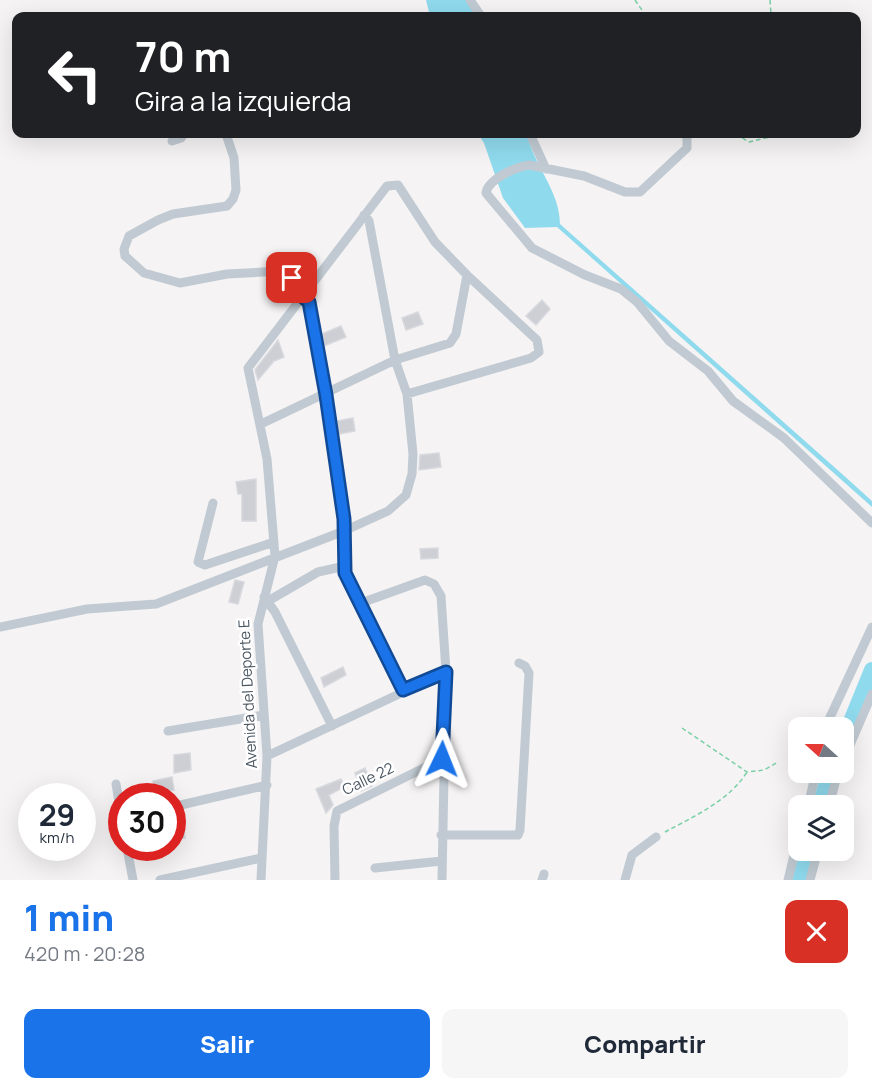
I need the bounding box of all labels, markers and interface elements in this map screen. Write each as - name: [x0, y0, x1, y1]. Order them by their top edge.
- text: 70 m: [135, 27, 231, 85]
- icon: left: [36, 36, 114, 114]
- text: Gira a la izquierda: [135, 82, 351, 119]
- pin: [266, 252, 317, 303]
- icon: arrive: [275, 261, 308, 294]
- street label: Avenida del Deporte E: [233, 619, 262, 769]
- north arrow: [788, 717, 854, 783]
- map controls: [788, 717, 854, 861]
- position arrow: [410, 727, 474, 791]
- street label: Calle 22: [338, 757, 397, 800]
- speed limit sign: 30: [108, 783, 186, 861]
- text: 29: [39, 794, 75, 835]
- button: layers: [788, 795, 854, 861]
- text: km/h: [40, 827, 74, 848]
- text: 1 min: [24, 893, 114, 942]
- button: close: [785, 900, 848, 963]
- text: 420 m · 20:28: [24, 940, 145, 967]
- button: Salir: [24, 1009, 430, 1078]
- button: Compartir: [442, 1009, 848, 1078]

